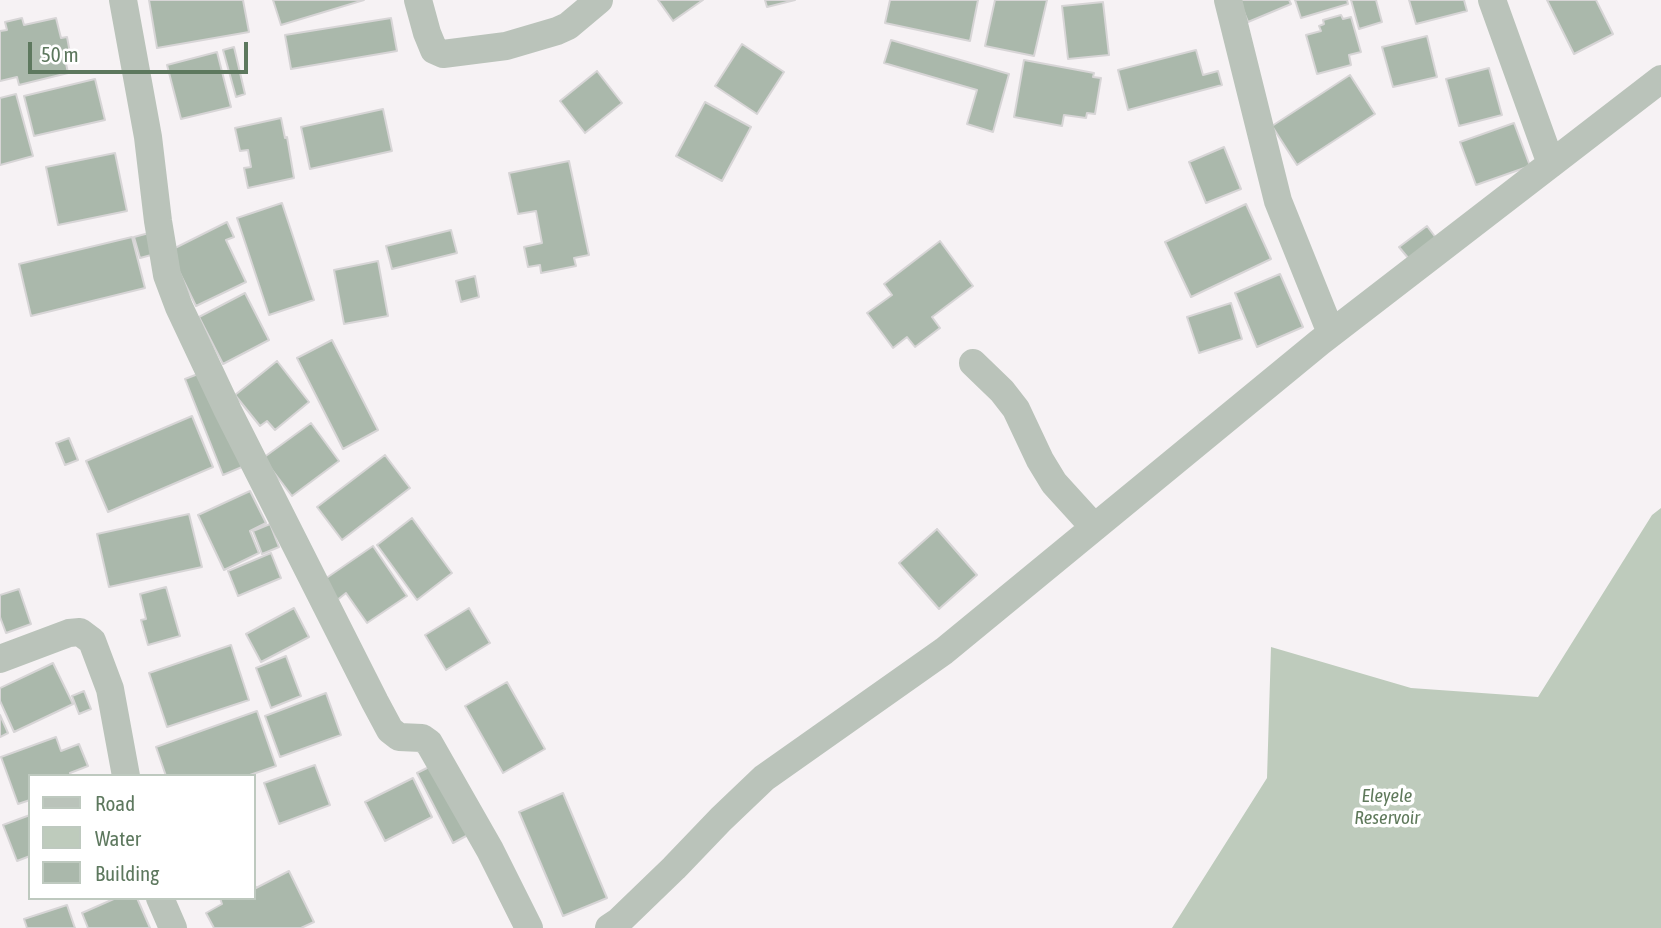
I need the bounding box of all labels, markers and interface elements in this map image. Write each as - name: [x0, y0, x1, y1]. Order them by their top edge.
- scale bar: [32, 28, 252, 72]
- text: 50 m: [41, 42, 79, 66]
- legend: [28, 774, 256, 900]
- water label: Eleyele Reservoir: [1354, 785, 1420, 829]
- text: Road: [95, 791, 135, 815]
- text: Water: [95, 826, 141, 850]
- text: Building: [95, 861, 159, 885]

